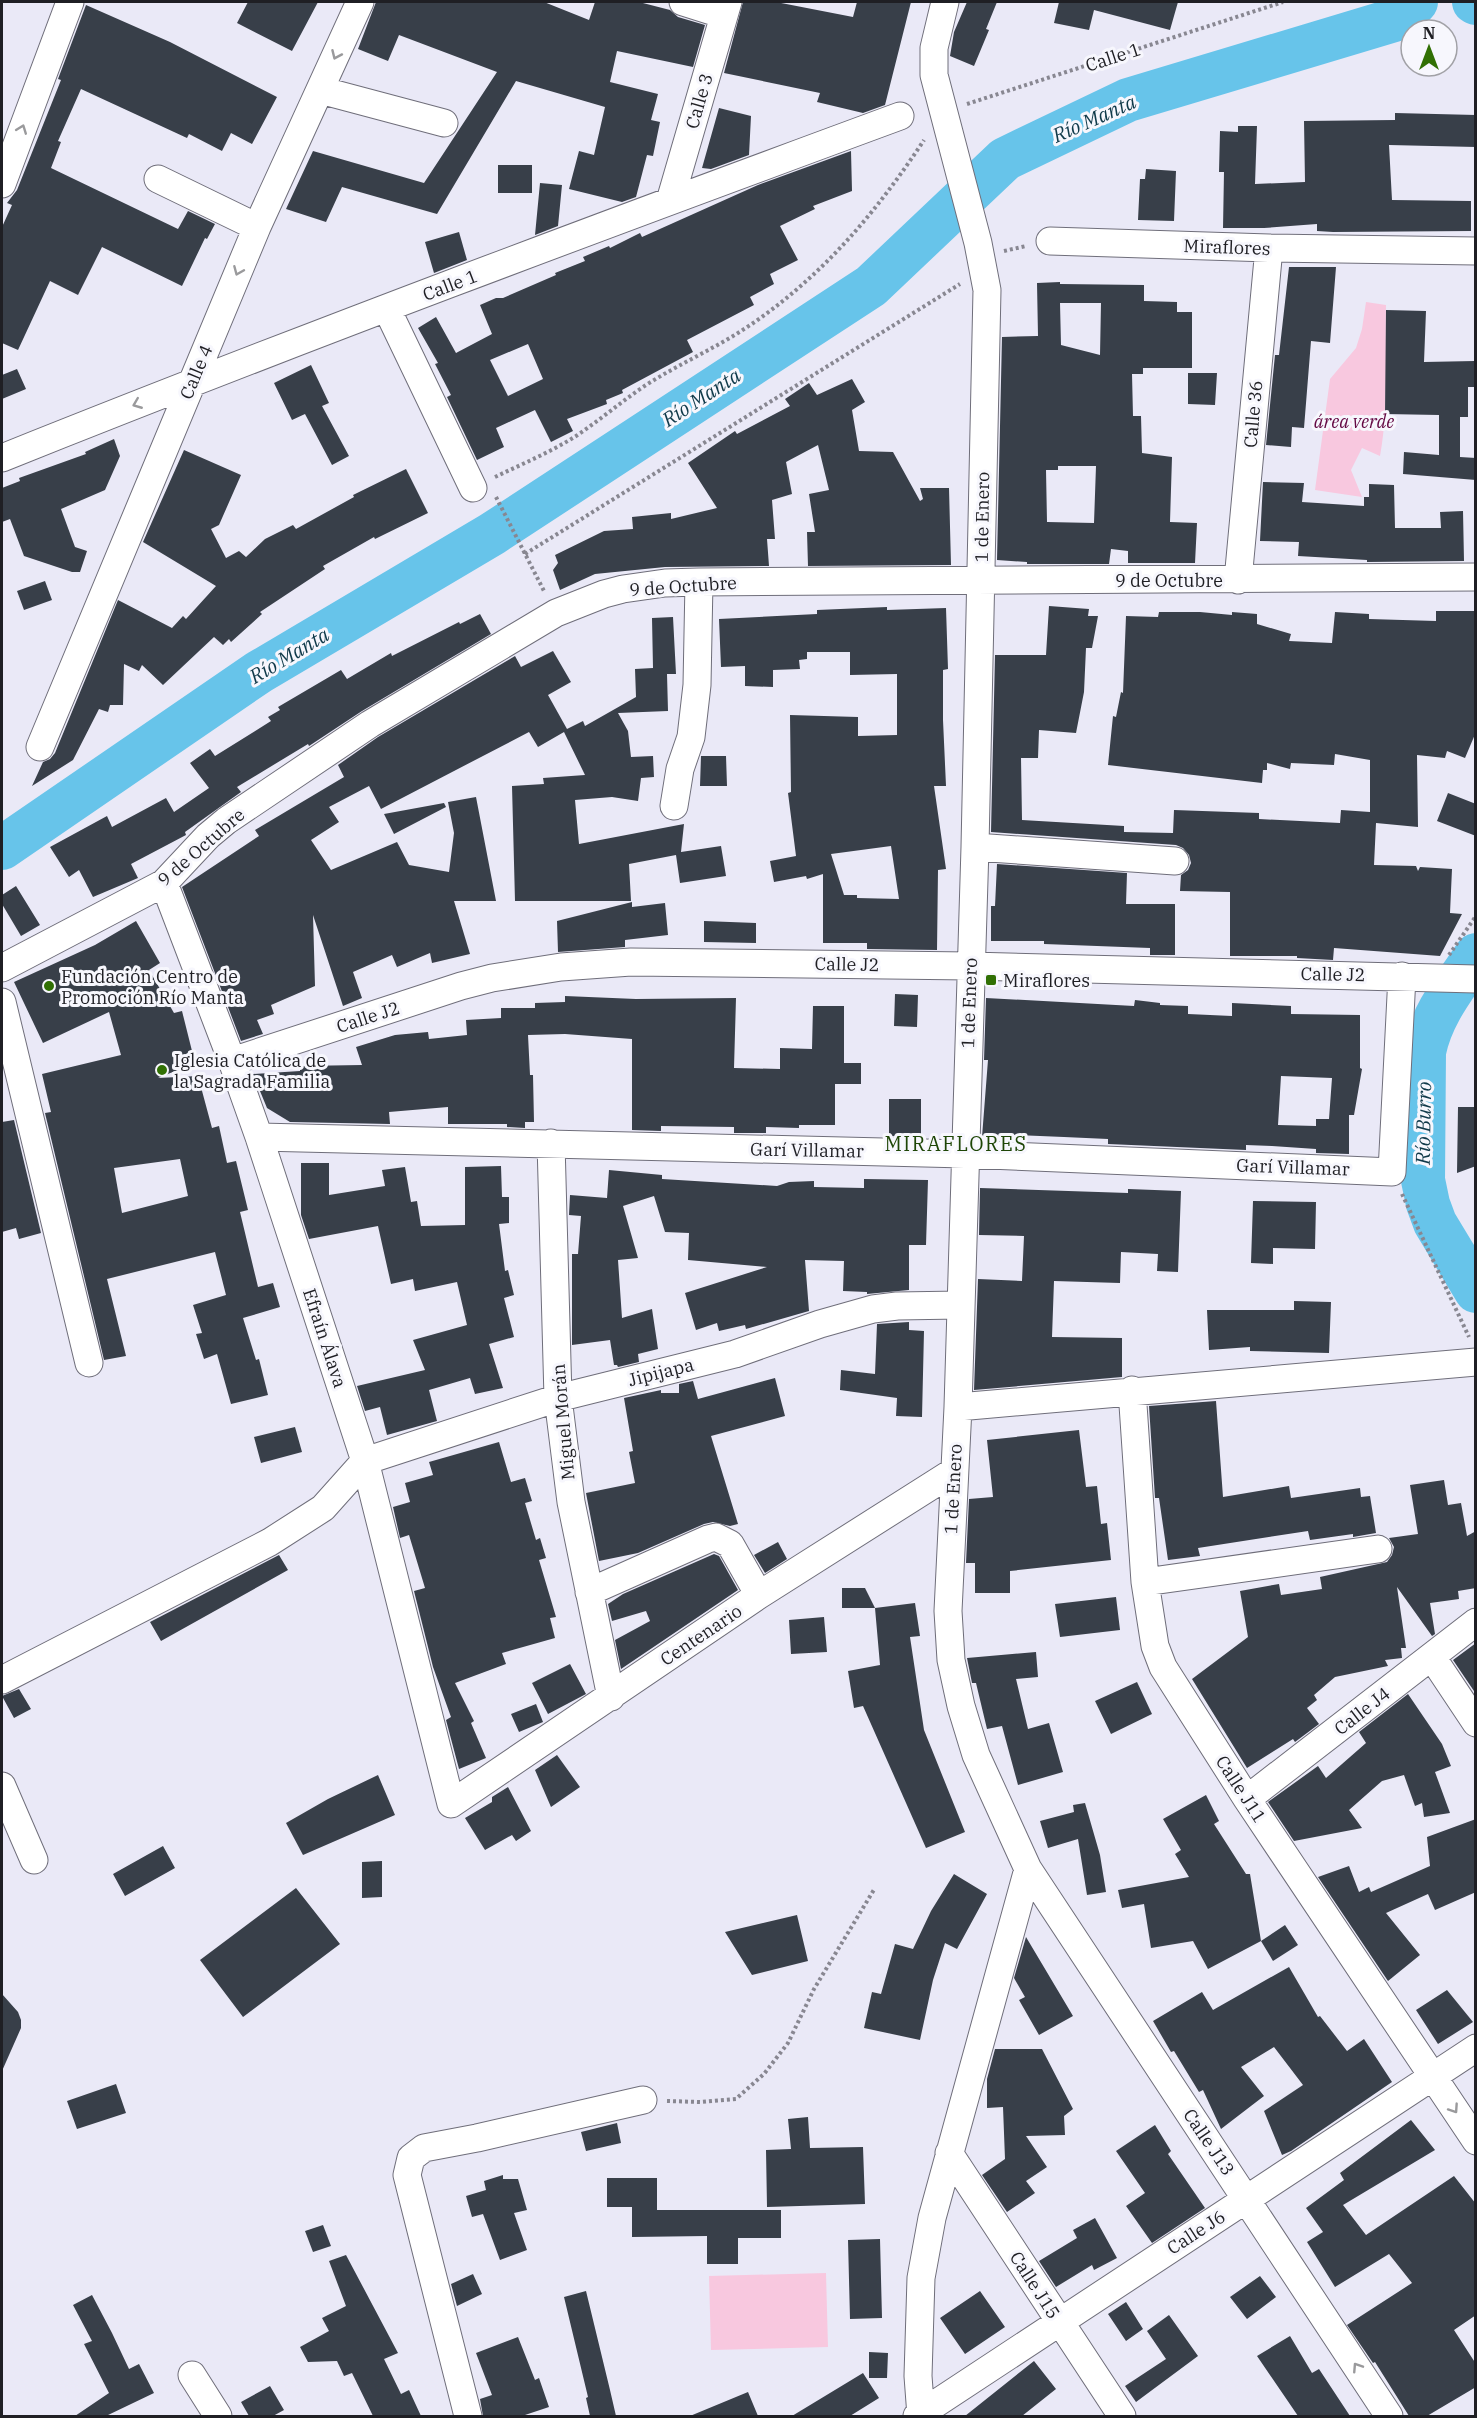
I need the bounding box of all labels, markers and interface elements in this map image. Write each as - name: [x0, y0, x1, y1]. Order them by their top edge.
- north arrow: [1399, 18, 1459, 78]
- text: N: [1423, 23, 1435, 43]
- street label: Calle 1: [1082, 37, 1144, 77]
- one-way arrow: [331, 48, 343, 59]
- street label: Calle 3: [680, 71, 718, 131]
- water label: Río Manta: [1047, 88, 1140, 149]
- one-way arrow: [15, 124, 27, 135]
- street label: Miraflores: [1183, 234, 1271, 260]
- street label: Calle 1: [419, 264, 481, 306]
- one-way arrow: [234, 265, 246, 276]
- street label: Calle 4: [174, 341, 218, 403]
- water label: Río Manta: [656, 361, 746, 433]
- street label: Calle 36: [1239, 379, 1267, 449]
- one-way arrow: [132, 397, 143, 409]
- park label: área verde: [1314, 410, 1394, 433]
- street label: 1 de Enero: [970, 472, 994, 562]
- street label: 9 de Octubre: [1115, 569, 1223, 592]
- street label: 9 de Octubre: [628, 571, 738, 601]
- water label: Río Manta: [243, 621, 334, 690]
- street label: 9 de Octubre: [153, 803, 249, 891]
- street label: Calle J2: [814, 952, 880, 976]
- street label: 1 de Enero: [956, 957, 982, 1049]
- street label: Calle J2: [1300, 962, 1366, 986]
- place label: Fundación Centro de Promoción Río Manta: [61, 965, 244, 1009]
- place label: Miraflores: [1003, 969, 1090, 992]
- marker: Miraflores: [984, 973, 998, 987]
- marker: Fundación Centro de Promoción Río Manta: [42, 979, 56, 993]
- street label: Calle J2: [334, 996, 402, 1038]
- place label: Iglesia Católica de la Sagrada Familia: [174, 1049, 331, 1093]
- marker: Iglesia Católica de la Sagrada Familia: [155, 1063, 169, 1077]
- water label: Río Burro: [1409, 1081, 1437, 1166]
- district label: MIRAFLORES: [884, 1130, 1028, 1157]
- street label: Garí Villamar: [750, 1138, 864, 1162]
- street label: Garí Villamar: [1236, 1154, 1350, 1180]
- street label: Efraín Álava: [298, 1285, 352, 1391]
- street label: Jipijapa: [626, 1353, 696, 1391]
- street label: Miguel Morán: [546, 1363, 580, 1481]
- street label: 1 de Enero: [939, 1443, 967, 1535]
- street label: Centenario: [656, 1599, 746, 1671]
- street label: Calle J4: [1329, 1682, 1395, 1740]
- street label: Calle J11: [1211, 1751, 1271, 1827]
- one-way arrow: [1447, 2103, 1458, 2114]
- street label: Calle J13: [1178, 2104, 1240, 2180]
- street label: Calle J6: [1162, 2205, 1230, 2259]
- street label: Calle J15: [1005, 2247, 1065, 2323]
- one-way arrow: [1353, 2363, 1364, 2374]

